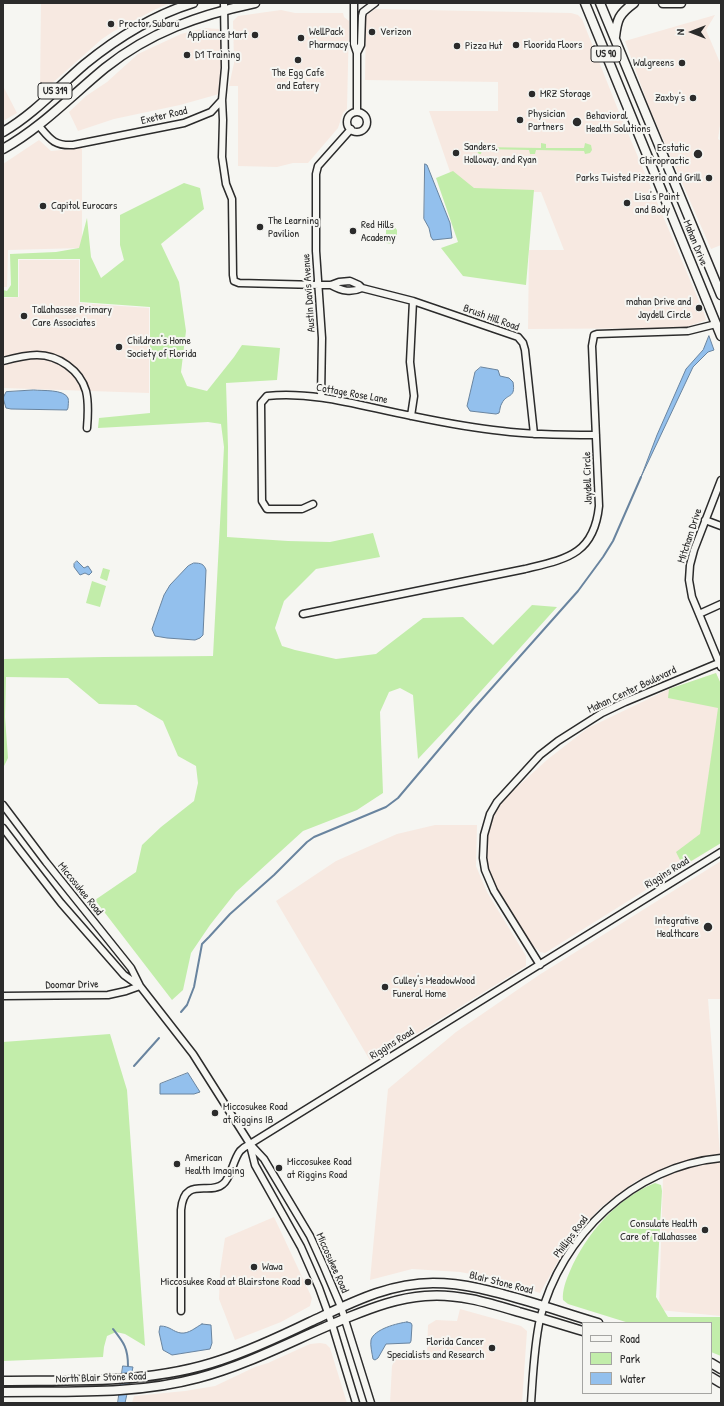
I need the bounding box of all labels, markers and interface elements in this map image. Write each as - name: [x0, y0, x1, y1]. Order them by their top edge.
- north arrow: [672, 12, 712, 52]
- place label: Proctor Subaru: [119, 17, 179, 31]
- marker: Proctor Subaru: [106, 19, 116, 29]
- place label: WellPack Pharmacy: [309, 25, 348, 51]
- place label: Verizon: [380, 25, 411, 39]
- marker: Verizon: [367, 27, 377, 37]
- place label: Appliance Mart: [187, 28, 247, 42]
- text: N: [673, 29, 687, 35]
- marker: Appliance Mart: [250, 30, 260, 40]
- marker: WellPack Pharmacy: [296, 33, 306, 43]
- place label: Floorida Floors: [524, 38, 582, 52]
- place label: Pizza Hut: [465, 39, 502, 53]
- marker: Floorida Floors: [511, 40, 521, 50]
- marker: Pizza Hut: [452, 41, 462, 51]
- road number: US 90: [591, 46, 621, 62]
- place label: D1 Training: [195, 48, 240, 62]
- marker: D1 Training: [182, 50, 192, 60]
- marker: The Egg Cafe and Eatery: [293, 55, 303, 65]
- place label: Walgreens: [633, 56, 674, 70]
- marker: Walgreens: [677, 58, 687, 68]
- place label: The Egg Cafe and Eatery: [272, 66, 324, 92]
- road number: US 319: [38, 83, 72, 99]
- place label: MRZ Storage: [540, 87, 591, 101]
- marker: MRZ Storage: [527, 89, 537, 99]
- place label: Zaxby's: [655, 91, 685, 105]
- marker: Zaxby's: [688, 93, 698, 103]
- street label: Exeter Road: [140, 104, 188, 128]
- place label: Physician Partners: [528, 107, 565, 133]
- place label: Behavioral Health Solutions: [586, 109, 650, 135]
- marker: Physician Partners: [515, 115, 525, 125]
- marker: Behavioral Health Solutions: [571, 116, 583, 128]
- place label: Sanders, Holloway, and Ryan: [464, 140, 537, 166]
- place label: Ecstatic Chiropractic: [639, 141, 689, 167]
- marker: Sanders, Holloway, and Ryan: [451, 148, 461, 158]
- marker: Ecstatic Chiropractic: [692, 148, 704, 160]
- place label: Parks Twisted Pizzeria and Grill: [576, 171, 701, 185]
- marker: Parks Twisted Pizzeria and Grill: [704, 173, 714, 183]
- place label: Lisa's Paint and Body: [635, 190, 679, 216]
- marker: Lisa's Paint and Body: [622, 198, 632, 208]
- place label: Capitol Eurocars: [51, 199, 117, 213]
- marker: Capitol Eurocars: [38, 201, 48, 211]
- place label: The Learning Pavilion: [268, 214, 319, 240]
- place label: Red Hills Academy: [361, 218, 396, 244]
- street label: Mahan Drive: [680, 218, 710, 268]
- marker: The Learning Pavilion: [255, 222, 265, 232]
- marker: Red Hills Academy: [348, 226, 358, 236]
- street label: Austin Davis Avenue: [300, 253, 318, 333]
- place label: mahan Drive and Jaydell Circle: [626, 295, 691, 321]
- street label: Brush Hill Road: [461, 302, 521, 334]
- place label: Tallahassee Primary Care Associates: [32, 303, 112, 329]
- marker: mahan Drive and Jaydell Circle: [694, 303, 704, 313]
- marker: Tallahassee Primary Care Associates: [19, 311, 29, 321]
- place label: Children's Home Society of Florida: [127, 334, 196, 360]
- marker: Children's Home Society of Florida: [114, 342, 124, 352]
- street label: Cottage Rose Lane: [315, 381, 389, 407]
- street label: Jaydell Circle: [580, 451, 596, 505]
- street label: Mitcham Drive: [675, 507, 705, 565]
- street label: Mahan Center Boulevard: [585, 664, 679, 716]
- street label: Riggins Road: [643, 854, 691, 892]
- street label: Miccosukee Road: [55, 860, 105, 918]
- place label: Integrative Healthcare: [655, 914, 699, 940]
- marker: Integrative Healthcare: [702, 921, 714, 933]
- place label: Culley's MeadowWood Funeral Home: [393, 974, 475, 1000]
- street label: Doomar Drive: [45, 978, 99, 992]
- marker: Culley's MeadowWood Funeral Home: [380, 982, 390, 992]
- street label: Riggins Road: [368, 1025, 416, 1063]
- place label: Miccosukee Road at Riggins IB: [223, 1100, 287, 1126]
- marker: Miccosukee Road at Riggins IB: [210, 1108, 220, 1118]
- place label: American Health Imaging: [185, 1151, 244, 1177]
- place label: Miccosukee Road at Riggins Road: [287, 1155, 351, 1181]
- marker: American Health Imaging: [172, 1159, 182, 1169]
- marker: Miccosukee Road at Riggins Road: [274, 1163, 284, 1173]
- street label: Phillips Road: [551, 1213, 591, 1261]
- place label: Consulate Health Care of Tallahassee: [620, 1217, 697, 1243]
- marker: Consulate Health Care of Tallahassee: [700, 1225, 710, 1235]
- street label: Miccosukee Road: [313, 1231, 351, 1295]
- place label: Wawa: [262, 1260, 282, 1274]
- marker: Wawa: [249, 1262, 259, 1272]
- street label: Blair Stone Road: [468, 1269, 534, 1297]
- place label: Miccosukee Road at Blairstone Road: [160, 1275, 300, 1289]
- marker: Miccosukee Road at Blairstone Road: [303, 1277, 313, 1287]
- legend: [582, 1322, 712, 1394]
- text: Road: [620, 1330, 640, 1347]
- place label: Florida Cancer Specialists and Research: [387, 1335, 484, 1361]
- marker: Florida Cancer Specialists and Research: [487, 1343, 497, 1353]
- text: Park: [620, 1350, 640, 1367]
- street label: North Blair Stone Road: [55, 1370, 147, 1386]
- text: Water: [620, 1370, 646, 1387]

